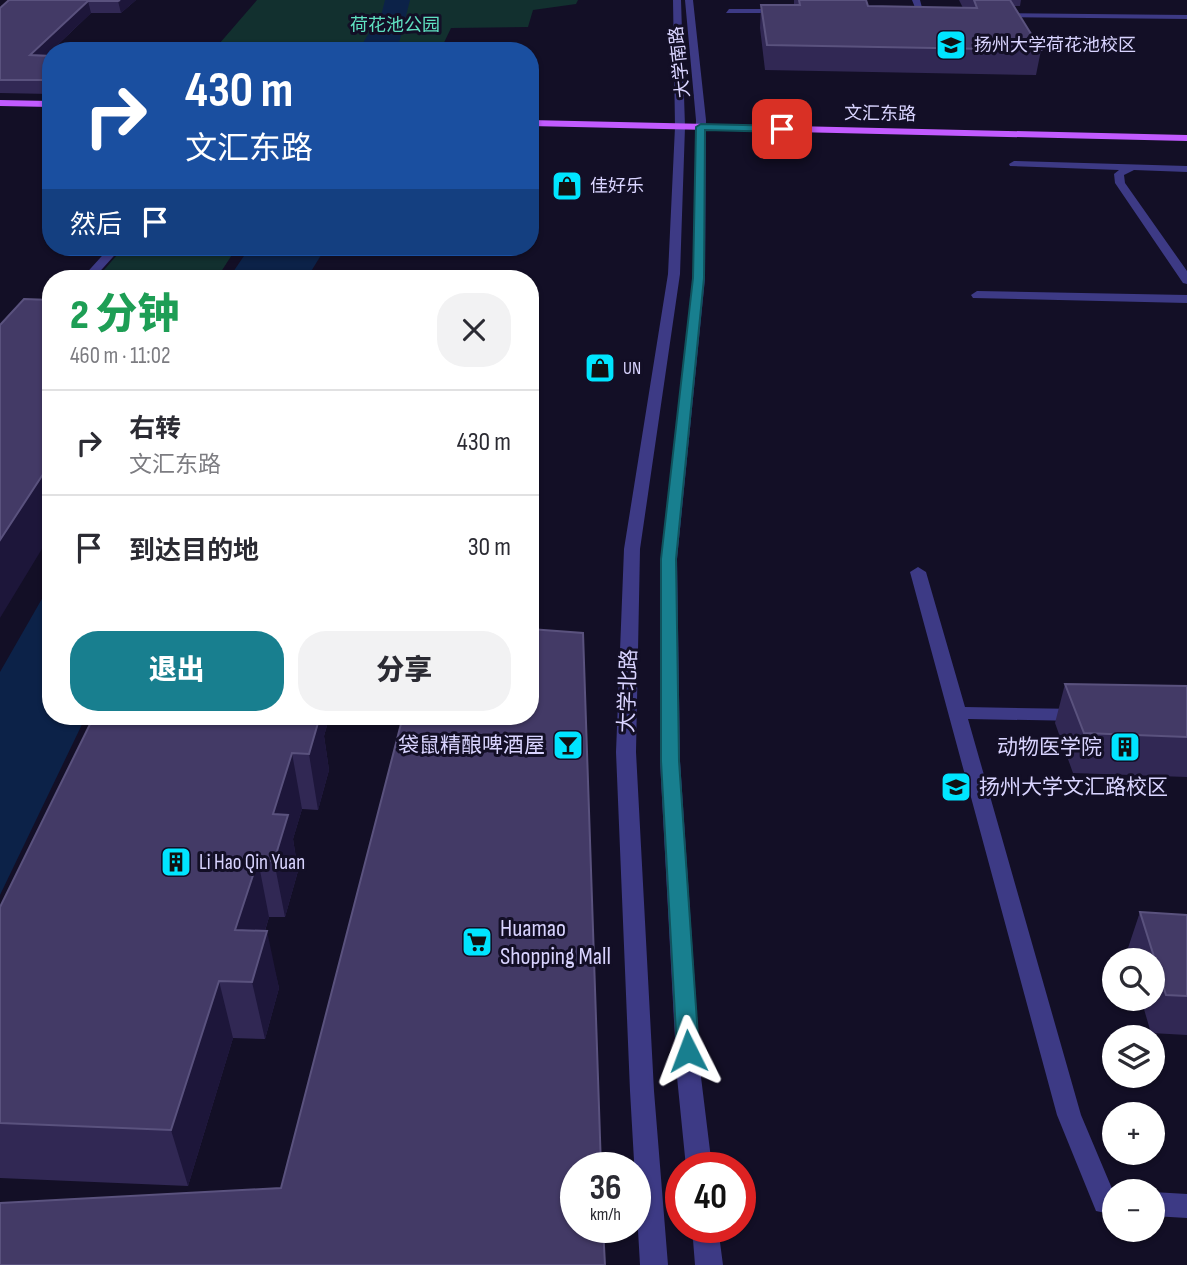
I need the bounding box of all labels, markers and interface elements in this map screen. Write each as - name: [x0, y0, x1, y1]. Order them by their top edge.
- park label: 荷花池公园: [350, 15, 440, 36]
- street label: 大学南路: [666, 25, 694, 99]
- school or university icon: 扬州大学荷花池校区: [934, 28, 968, 62]
- place label: 扬州大学荷花池校区: [974, 35, 1136, 56]
- text: 430 m: [185, 62, 293, 121]
- icon: right: [70, 70, 161, 161]
- pin: [752, 99, 812, 159]
- street label: 文汇东路: [844, 103, 916, 125]
- icon: arrive: [763, 110, 801, 148]
- text: 文汇东路: [185, 130, 313, 169]
- shop icon: 佳好乐: [550, 169, 584, 203]
- place label: 佳好乐: [590, 176, 644, 197]
- icon: arrive: [136, 203, 174, 241]
- text: 然后: [70, 210, 122, 241]
- text: 2 分钟: [70, 290, 179, 341]
- button: close: [437, 293, 511, 367]
- text: 460 m · 11:02: [70, 342, 170, 370]
- shop icon: UN: [583, 351, 617, 385]
- place label: UN: [623, 358, 641, 379]
- text: 右转: [129, 414, 181, 445]
- icon: right: [70, 424, 108, 462]
- text: 430 m: [457, 427, 511, 458]
- text: 文汇东路: [129, 451, 221, 479]
- icon: arrive: [70, 529, 108, 567]
- text: 30 m: [468, 532, 511, 563]
- text: 到达目的地: [129, 536, 259, 567]
- button: 退出: [70, 631, 284, 711]
- button: 分享: [298, 631, 511, 711]
- street label: 大学北路: [614, 649, 642, 733]
- bar icon: 袋鼠精酿啤酒屋: [551, 728, 585, 762]
- building icon: 动物医学院: [1108, 730, 1142, 764]
- place label: 袋鼠精酿啤酒屋: [398, 733, 545, 758]
- place label: 动物医学院: [997, 735, 1102, 760]
- school or university icon: 扬州大学文汇路校区: [939, 770, 973, 804]
- place label: 扬州大学文汇路校区: [979, 775, 1168, 800]
- building icon: Li Hao Qin Yuan: [159, 845, 193, 879]
- place label: Li Hao Qin Yuan: [199, 850, 305, 875]
- place label: Huamao Shopping Mall: [500, 914, 611, 971]
- supermarket icon: Huamao Shopping Mall: [460, 925, 494, 959]
- map controls: [1102, 948, 1165, 1242]
- button: search: [1102, 948, 1165, 1011]
- position arrow: [651, 1014, 725, 1088]
- button: layers: [1102, 1025, 1165, 1088]
- button: +: [1102, 1102, 1165, 1165]
- speed limit sign: 40: [665, 1152, 756, 1243]
- text: 36: [589, 1167, 622, 1210]
- button: −: [1102, 1179, 1165, 1242]
- text: km/h: [590, 1204, 621, 1225]

